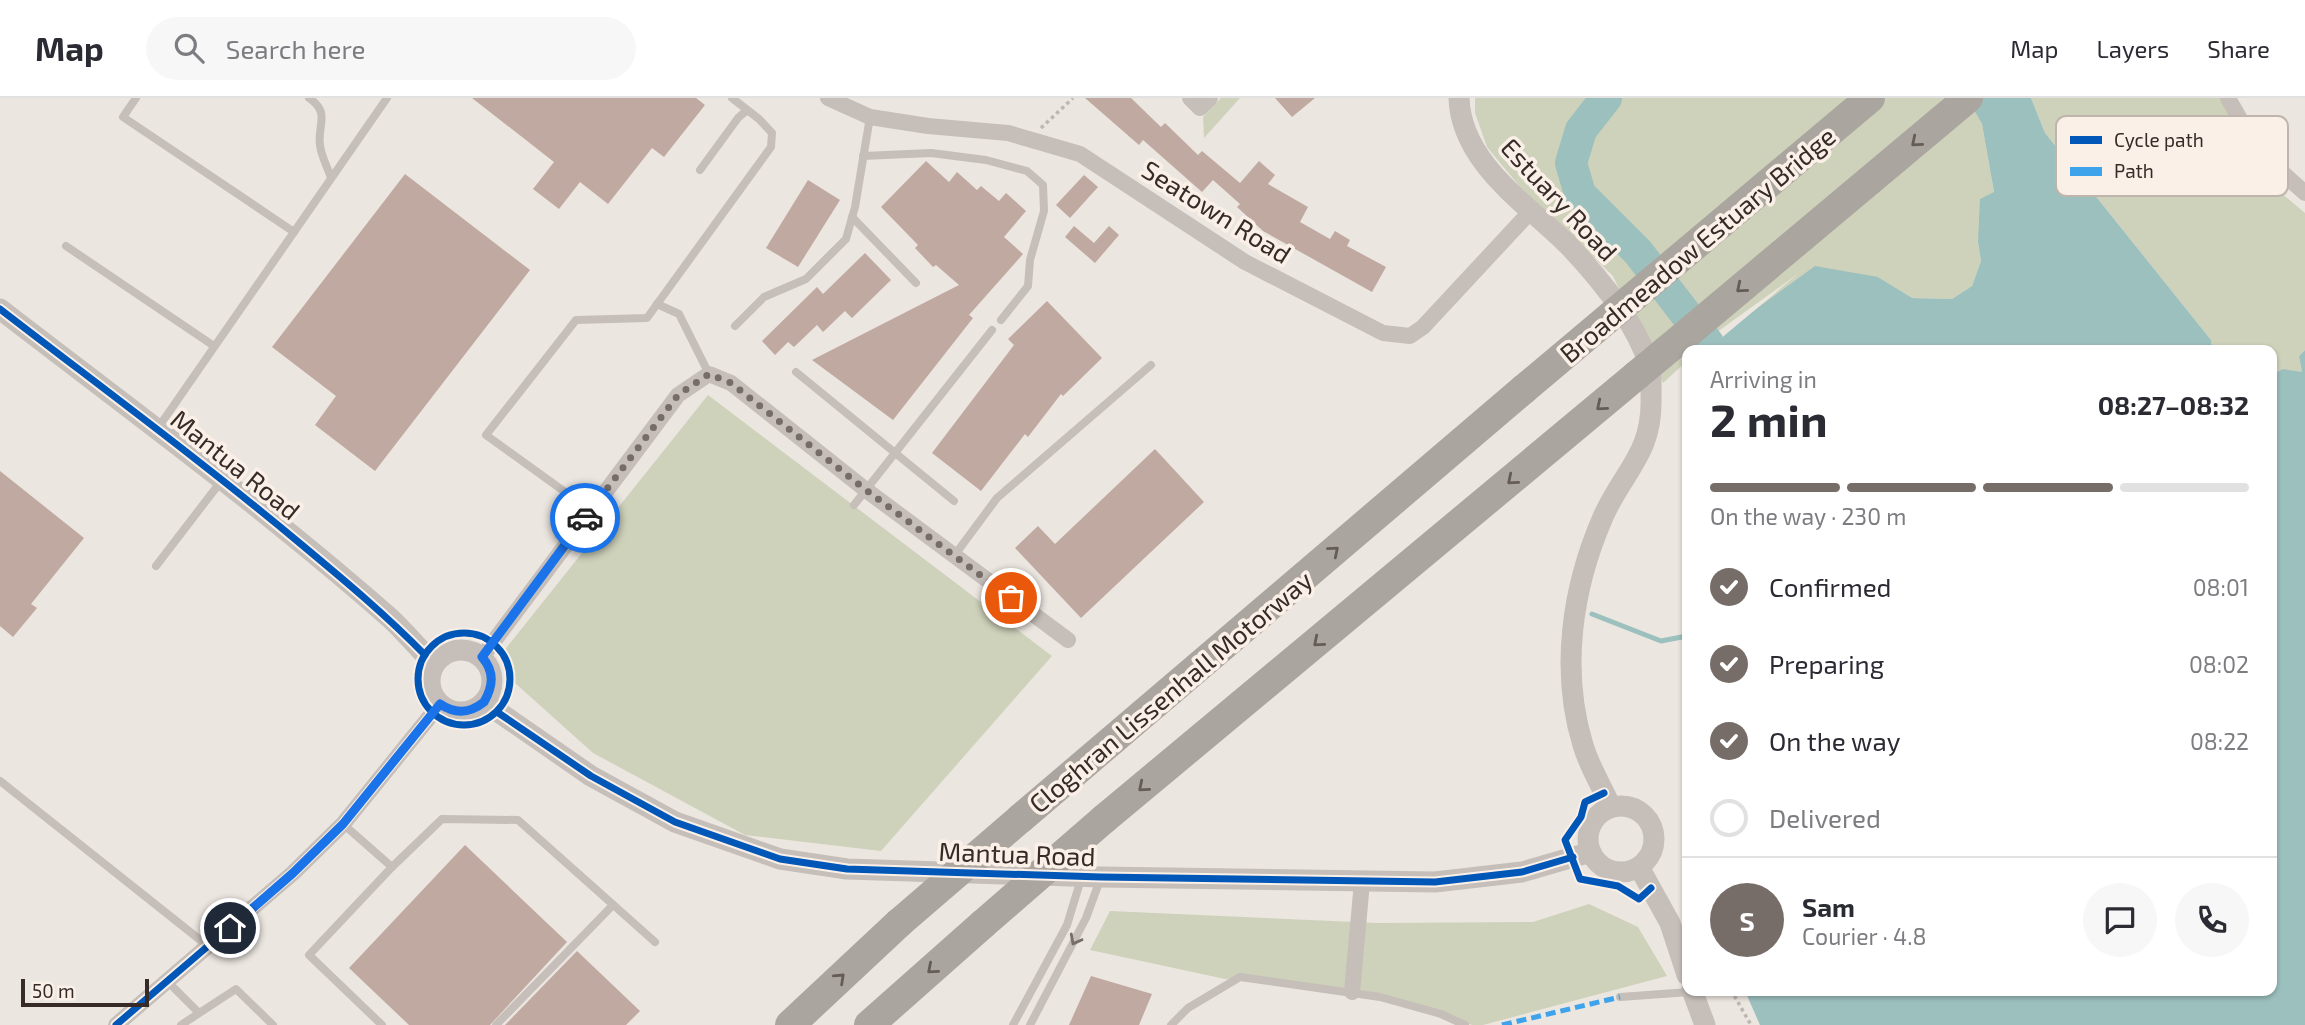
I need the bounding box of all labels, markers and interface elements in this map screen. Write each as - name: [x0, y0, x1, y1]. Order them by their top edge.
- search box: [146, 17, 636, 80]
- text: Map: [35, 28, 104, 68]
- icon: search: [170, 29, 208, 67]
- text: Search here: [226, 33, 365, 64]
- text: Map: [2010, 34, 2058, 63]
- text: Layers: [2096, 34, 2169, 63]
- text: Share: [2207, 34, 2270, 63]
- legend: [2056, 116, 2288, 196]
- street label: Broadmeadow Estuary Bridge: [1553, 120, 1841, 368]
- text: Cycle path: [2114, 128, 2204, 151]
- street label: Estuary Road: [1495, 131, 1625, 267]
- one-way arrow: [1911, 134, 1924, 146]
- street label: Seatown Road: [1137, 153, 1297, 269]
- text: Path: [2114, 159, 2154, 182]
- one-way arrow: [1737, 280, 1750, 292]
- text: Arriving in: [1710, 365, 1817, 393]
- text: 08:27–08:32: [2098, 389, 2249, 420]
- text: 2 min: [1710, 391, 1828, 446]
- one-way arrow: [1596, 398, 1609, 410]
- street label: Mantua Road: [165, 403, 307, 525]
- one-way arrow: [1507, 472, 1519, 485]
- courier: [550, 483, 620, 553]
- icon: car: [566, 499, 604, 537]
- text: On the way · 230 m: [1710, 502, 1906, 530]
- one-way arrow: [1325, 547, 1338, 559]
- street label: Cloghran Lissenhall Motorway: [1022, 563, 1318, 819]
- pin: [981, 568, 1041, 628]
- icon: check: [1710, 568, 1748, 606]
- text: Confirmed: [1769, 571, 1892, 602]
- text: 08:01: [2193, 573, 2249, 601]
- icon: bag: [992, 579, 1030, 617]
- one-way arrow: [1313, 633, 1325, 646]
- icon: check: [1710, 645, 1748, 683]
- text: Preparing: [1769, 648, 1884, 679]
- text: 08:02: [2189, 650, 2249, 678]
- icon: check: [1710, 722, 1748, 760]
- text: On the way: [1769, 725, 1900, 756]
- text: 08:22: [2190, 727, 2249, 755]
- one-way arrow: [1138, 779, 1151, 791]
- text: Delivered: [1769, 802, 1881, 833]
- street label: Mantua Road: [938, 835, 1096, 871]
- button: chat: [2083, 883, 2157, 957]
- button: phone: [2175, 883, 2249, 957]
- text: Sam: [1802, 891, 1855, 922]
- pin: [200, 898, 260, 958]
- text: S: [1739, 905, 1755, 936]
- icon: home: [211, 909, 249, 947]
- text: Courier · 4.8: [1802, 922, 1926, 950]
- one-way arrow: [1069, 933, 1083, 945]
- one-way arrow: [927, 961, 940, 974]
- one-way arrow: [832, 974, 845, 987]
- scale bar: [21, 976, 149, 1008]
- text: 50 m: [32, 979, 75, 1002]

